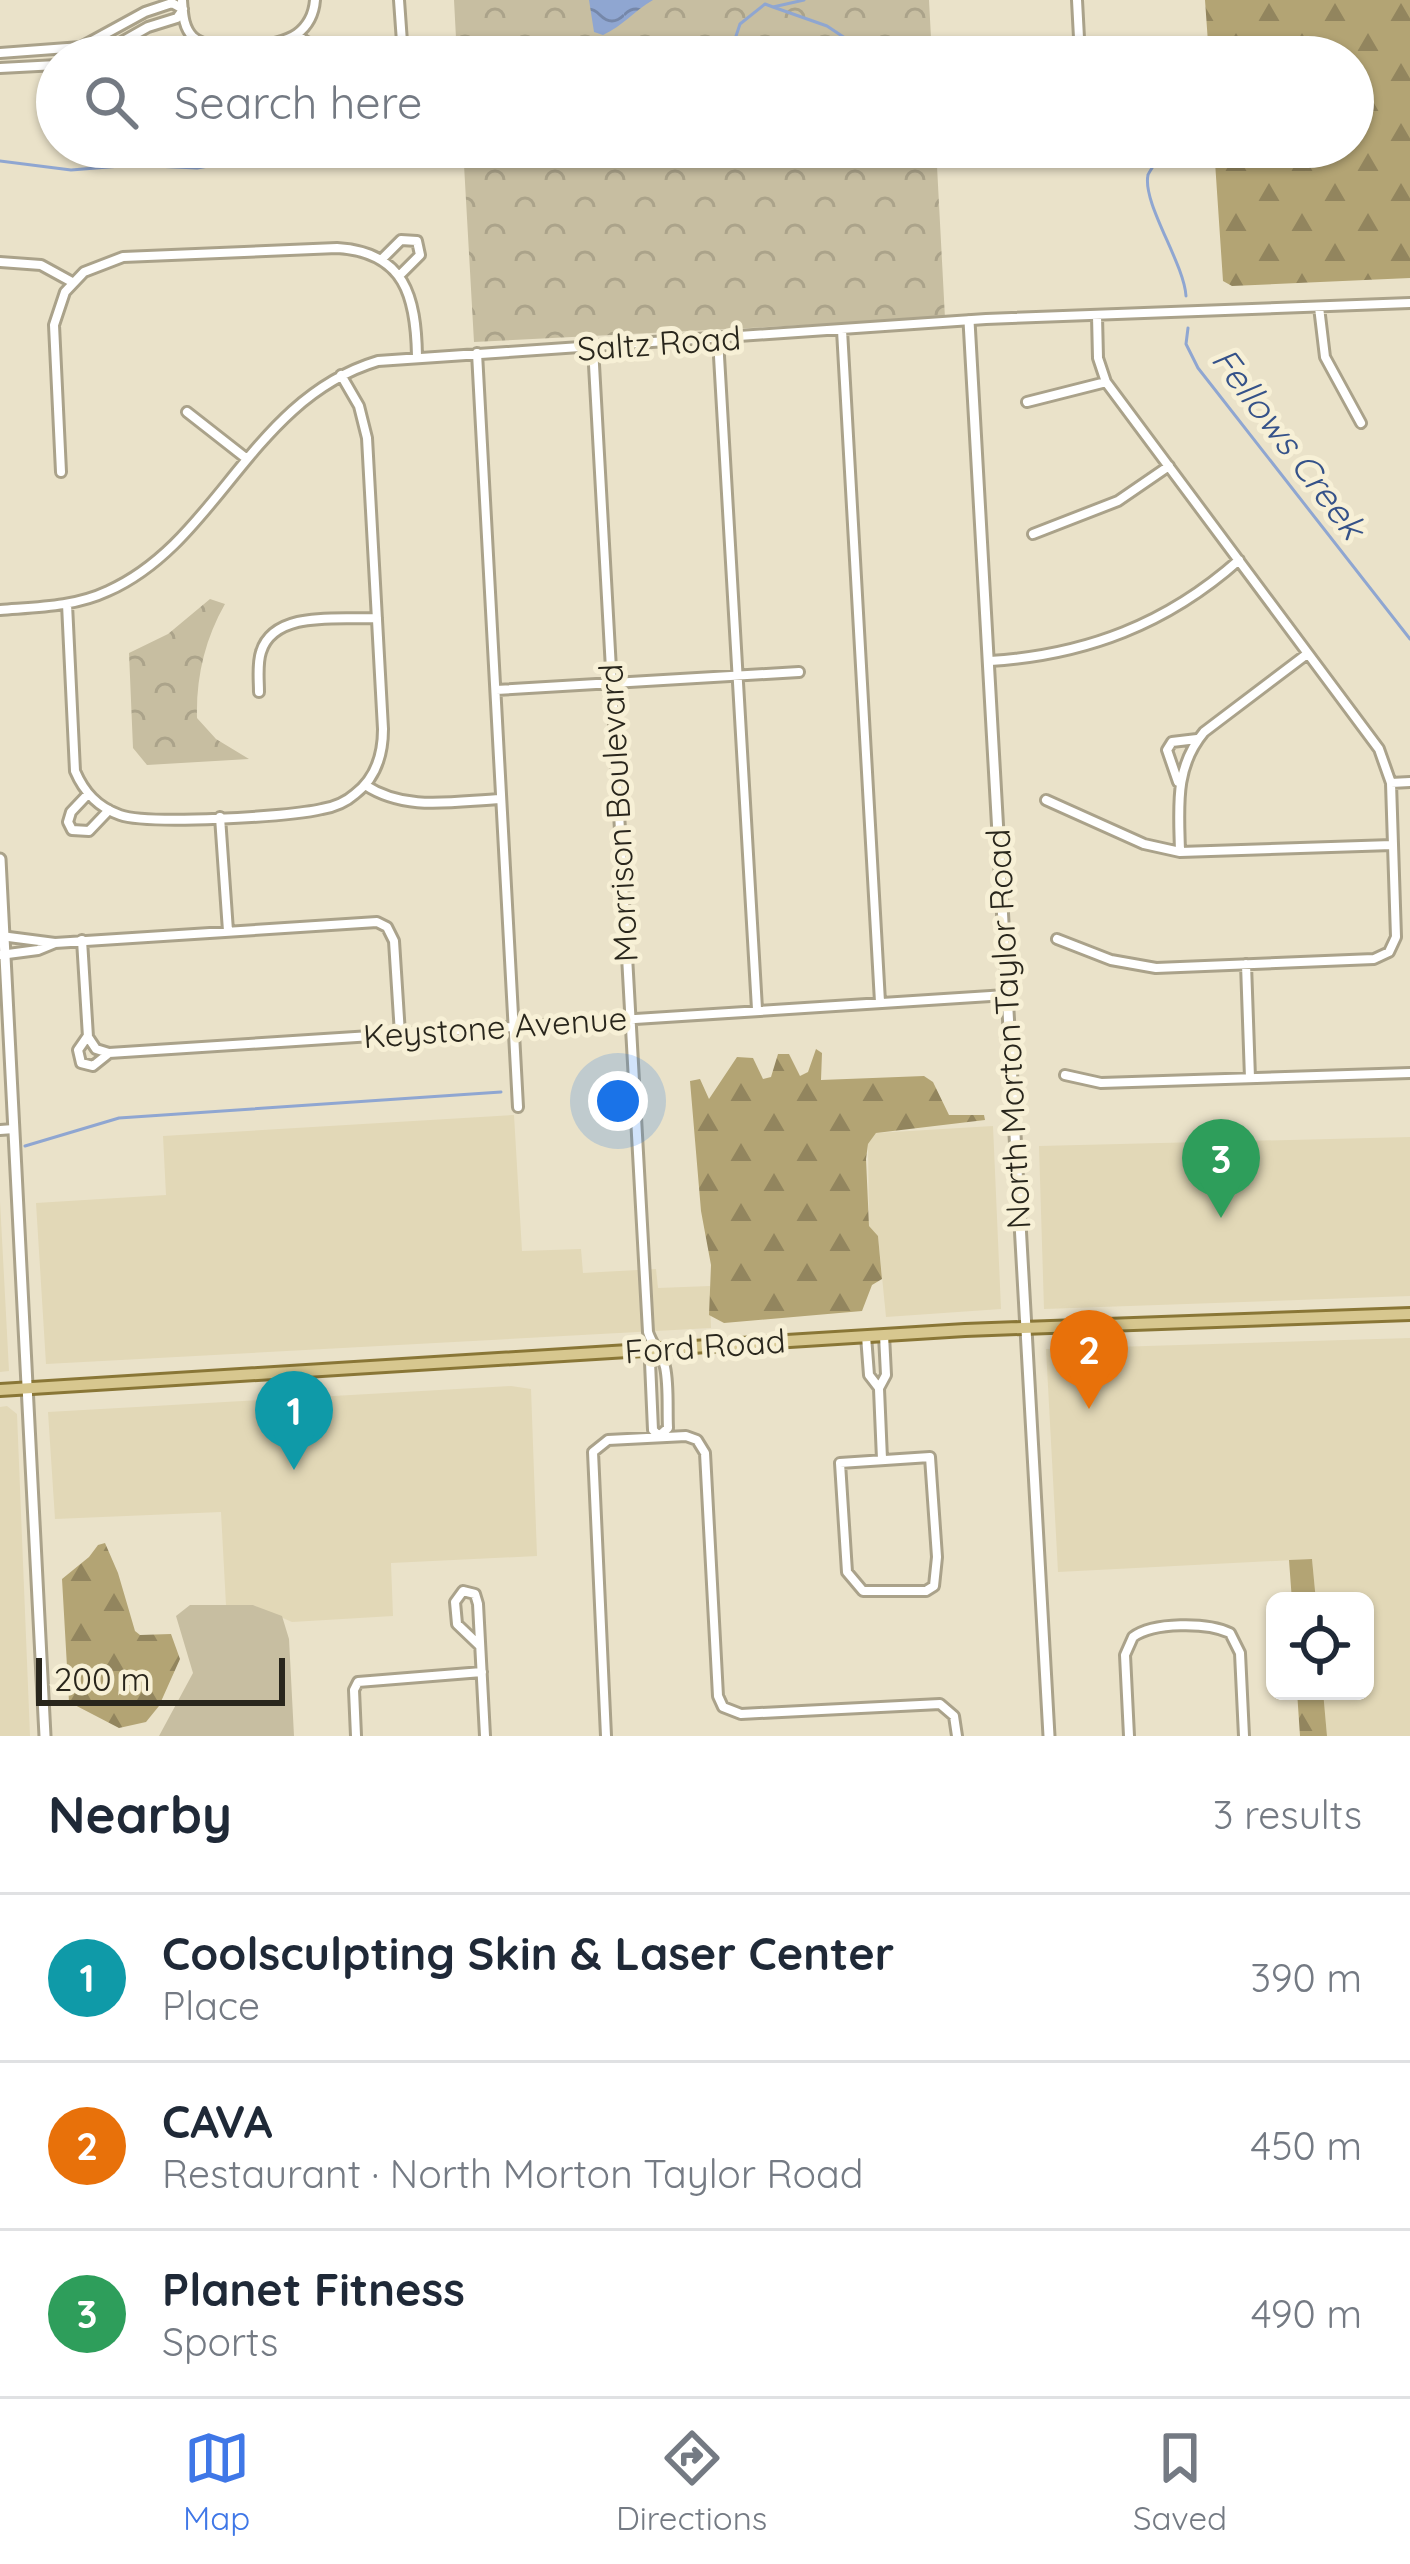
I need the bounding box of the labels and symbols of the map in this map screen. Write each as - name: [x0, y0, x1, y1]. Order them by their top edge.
- street label: Saltz Road: [576, 316, 742, 369]
- water label: Fellows Creek: [1203, 338, 1378, 550]
- street label: Morrison Boulevard: [589, 663, 646, 963]
- street label: North Morton Taylor Road: [977, 828, 1038, 1230]
- street label: Keystone Avenue: [362, 997, 628, 1056]
- your location: [588, 1071, 648, 1131]
- pin: 3: [1182, 1119, 1260, 1218]
- pin: 2: [1050, 1310, 1128, 1409]
- street label: Ford Road: [623, 1319, 787, 1372]
- pin: 1: [255, 1371, 333, 1470]
- scale bar: [36, 1652, 285, 1705]

